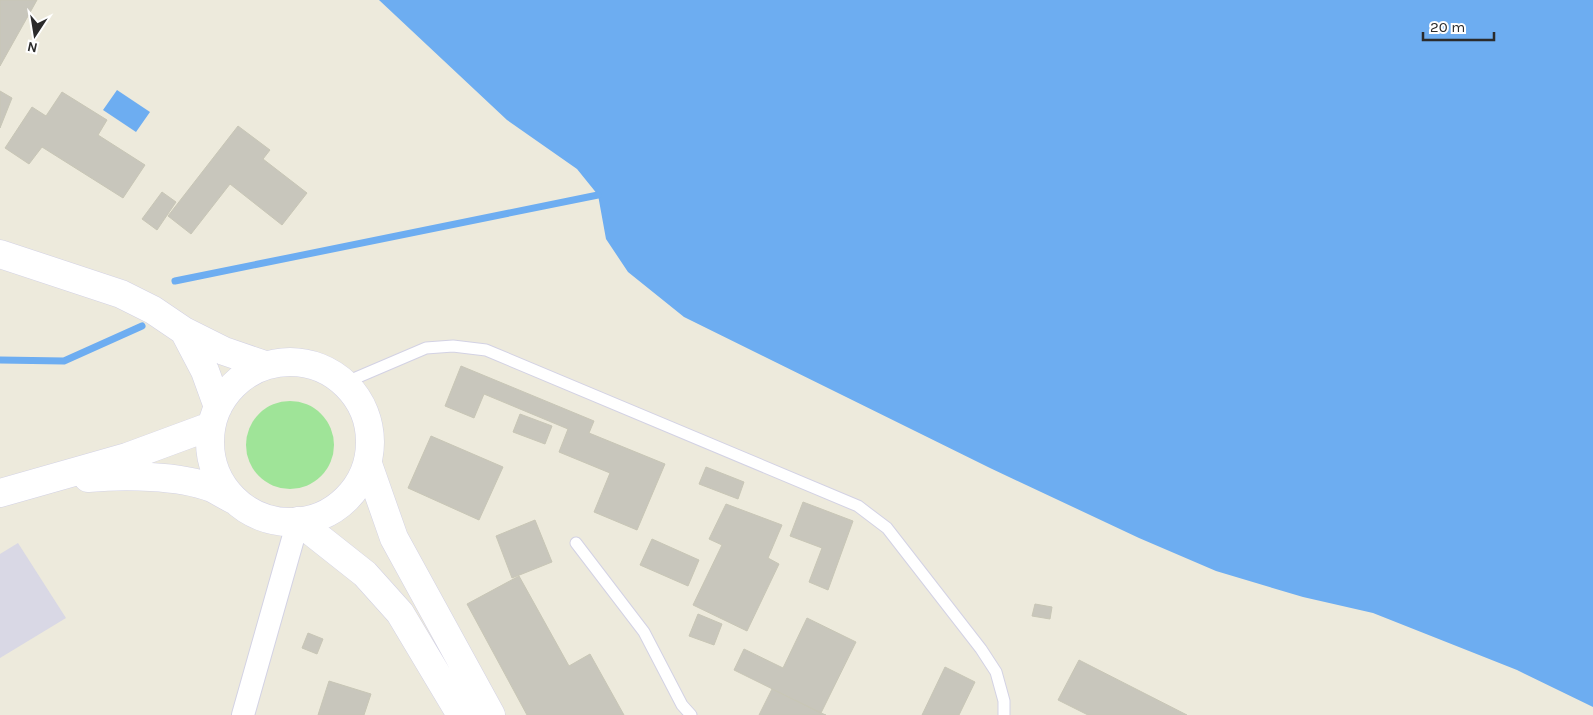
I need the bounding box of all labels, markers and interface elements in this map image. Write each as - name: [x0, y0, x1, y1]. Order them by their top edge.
- north arrow: [10, 10, 60, 60]
- scale bar: [1423, 10, 1494, 42]
- text: 20 m: [1430, 18, 1465, 36]
- text: N: [26, 38, 39, 57]

